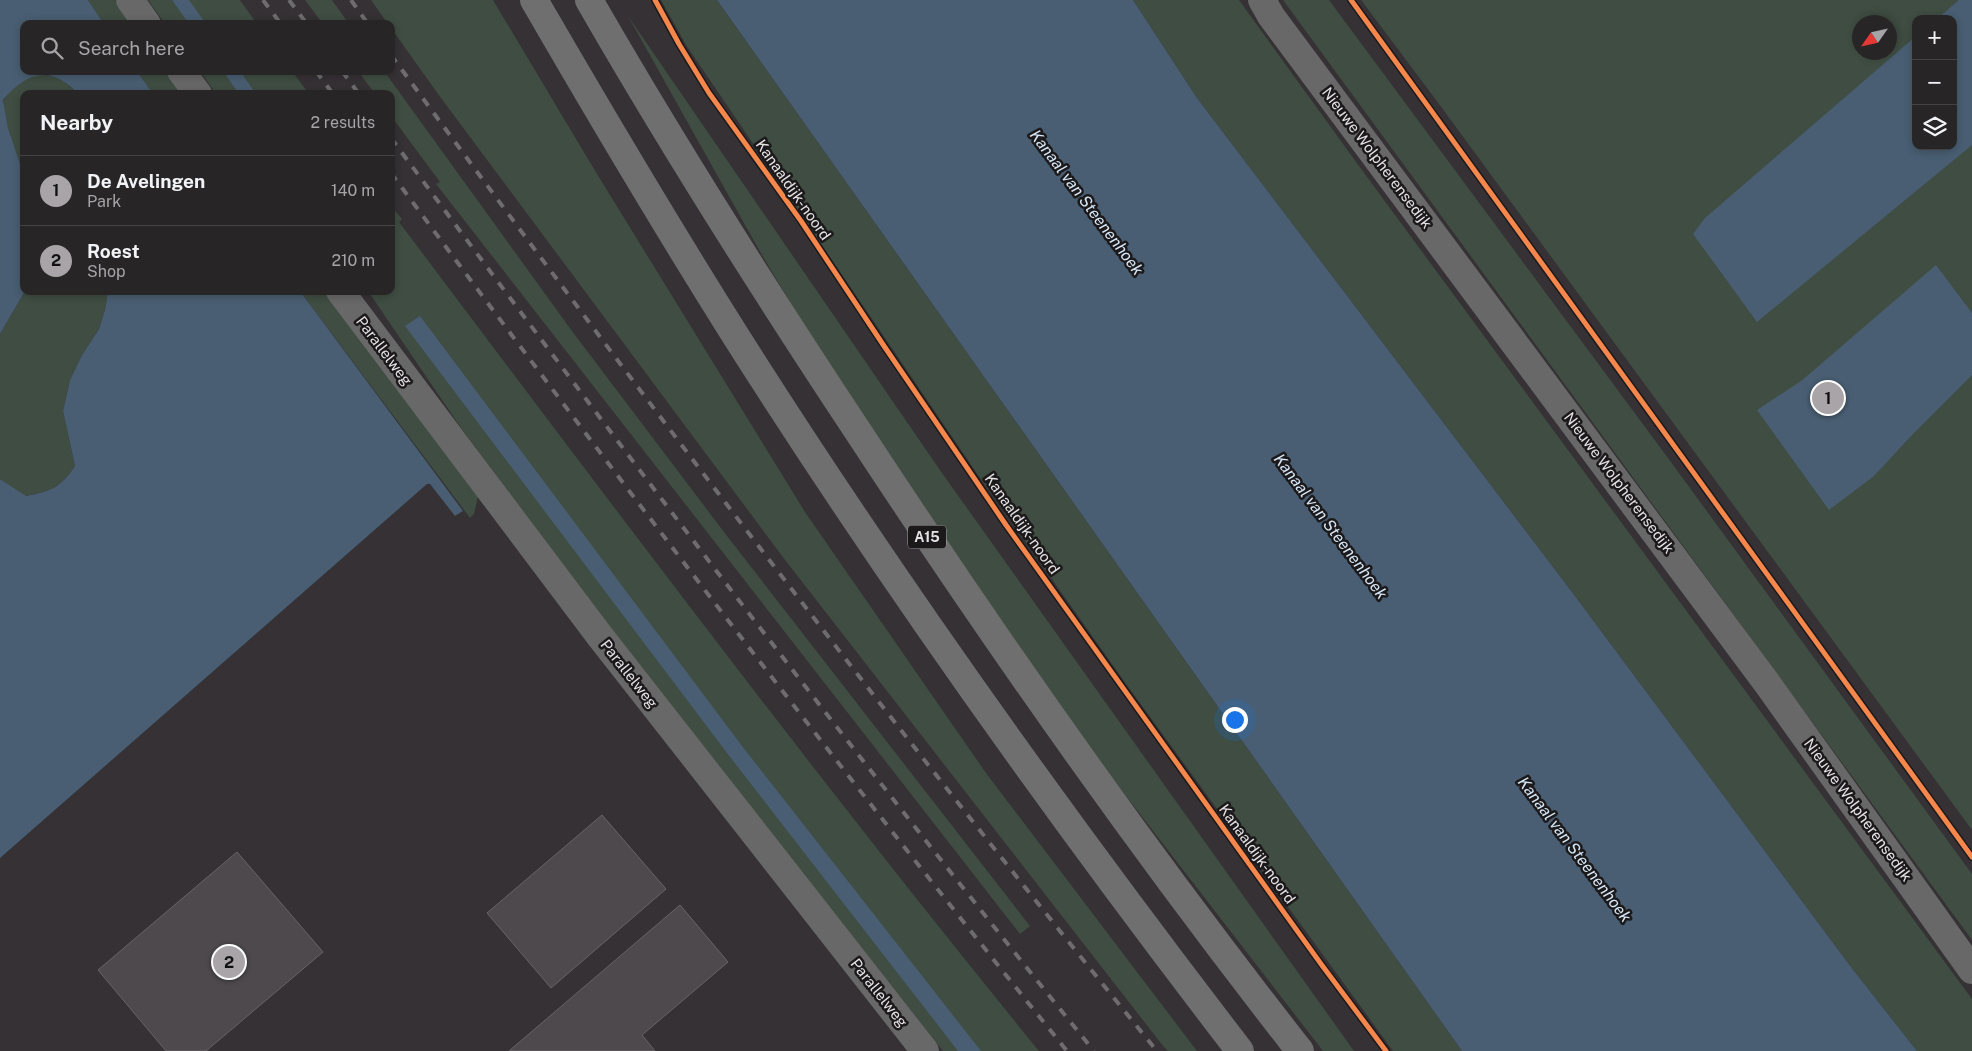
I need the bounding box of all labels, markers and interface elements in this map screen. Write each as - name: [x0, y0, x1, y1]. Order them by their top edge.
- north arrow: [1852, 15, 1897, 60]
- map controls: [1912, 15, 1957, 150]
- button: +: [1912, 15, 1957, 60]
- search box: [20, 20, 395, 75]
- icon: search: [38, 34, 66, 62]
- text: Search here: [78, 37, 185, 59]
- button: −: [1912, 60, 1957, 105]
- street label: Nieuwe Wolpherensedijk: [1319, 84, 1436, 232]
- button: layers: [1912, 105, 1957, 150]
- text: Nearby: [40, 110, 113, 135]
- text: 2 results: [310, 113, 375, 132]
- water label: Kanaal van Steenenhoek: [1026, 126, 1148, 279]
- street label: Kanaaldijk-noord: [752, 136, 834, 243]
- text: De Avelingen: [87, 170, 205, 192]
- text: 1: [53, 181, 59, 200]
- text: 140 m: [331, 181, 375, 200]
- text: Park: [87, 192, 121, 211]
- text: Roest: [87, 240, 140, 262]
- text: 2: [51, 251, 61, 270]
- text: 210 m: [331, 251, 375, 270]
- text: Shop: [87, 262, 126, 281]
- street label: Parallelweg: [353, 313, 416, 389]
- pin: 1: [1812, 379, 1844, 417]
- street label: Nieuwe Wolpherensedijk: [1561, 409, 1678, 557]
- water label: Kanaal van Steenenhoek: [1270, 450, 1392, 603]
- street label: Kanaaldijk-noord: [981, 470, 1063, 577]
- road number: A15: [908, 526, 946, 548]
- street label: Parallelweg: [597, 636, 661, 711]
- your location: [1222, 707, 1248, 733]
- street label: Nieuwe Wolpherensedijk: [1801, 735, 1916, 884]
- water label: Kanaal van Steenenhoek: [1514, 773, 1636, 926]
- street label: Kanaaldijk-noord: [1216, 801, 1299, 907]
- pin: 2: [213, 943, 245, 981]
- street label: Parallelweg: [847, 955, 911, 1030]

